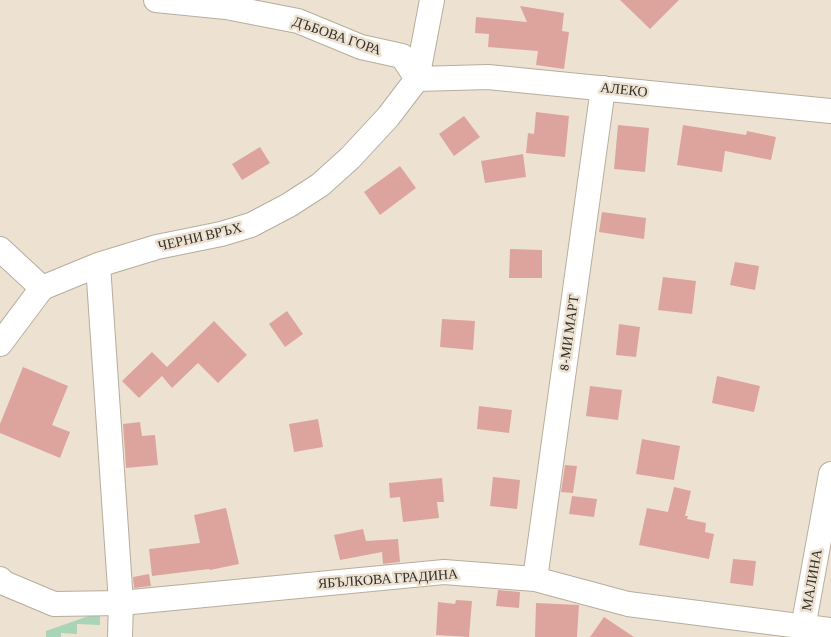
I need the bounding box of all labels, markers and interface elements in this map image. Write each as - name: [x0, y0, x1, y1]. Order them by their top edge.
- street label: ДЪБОВА ГОРА: [290, 13, 384, 59]
- street label: АЛЕКО: [600, 79, 648, 101]
- street label: ЧЕРНИ ВРЪХ: [157, 219, 243, 255]
- street label: 8-МИ МАРТ: [555, 294, 583, 372]
- street label: МАЛИНА: [798, 548, 826, 612]
- street label: ЯБЪЛКОВА ГРАДИНА: [317, 566, 459, 592]

